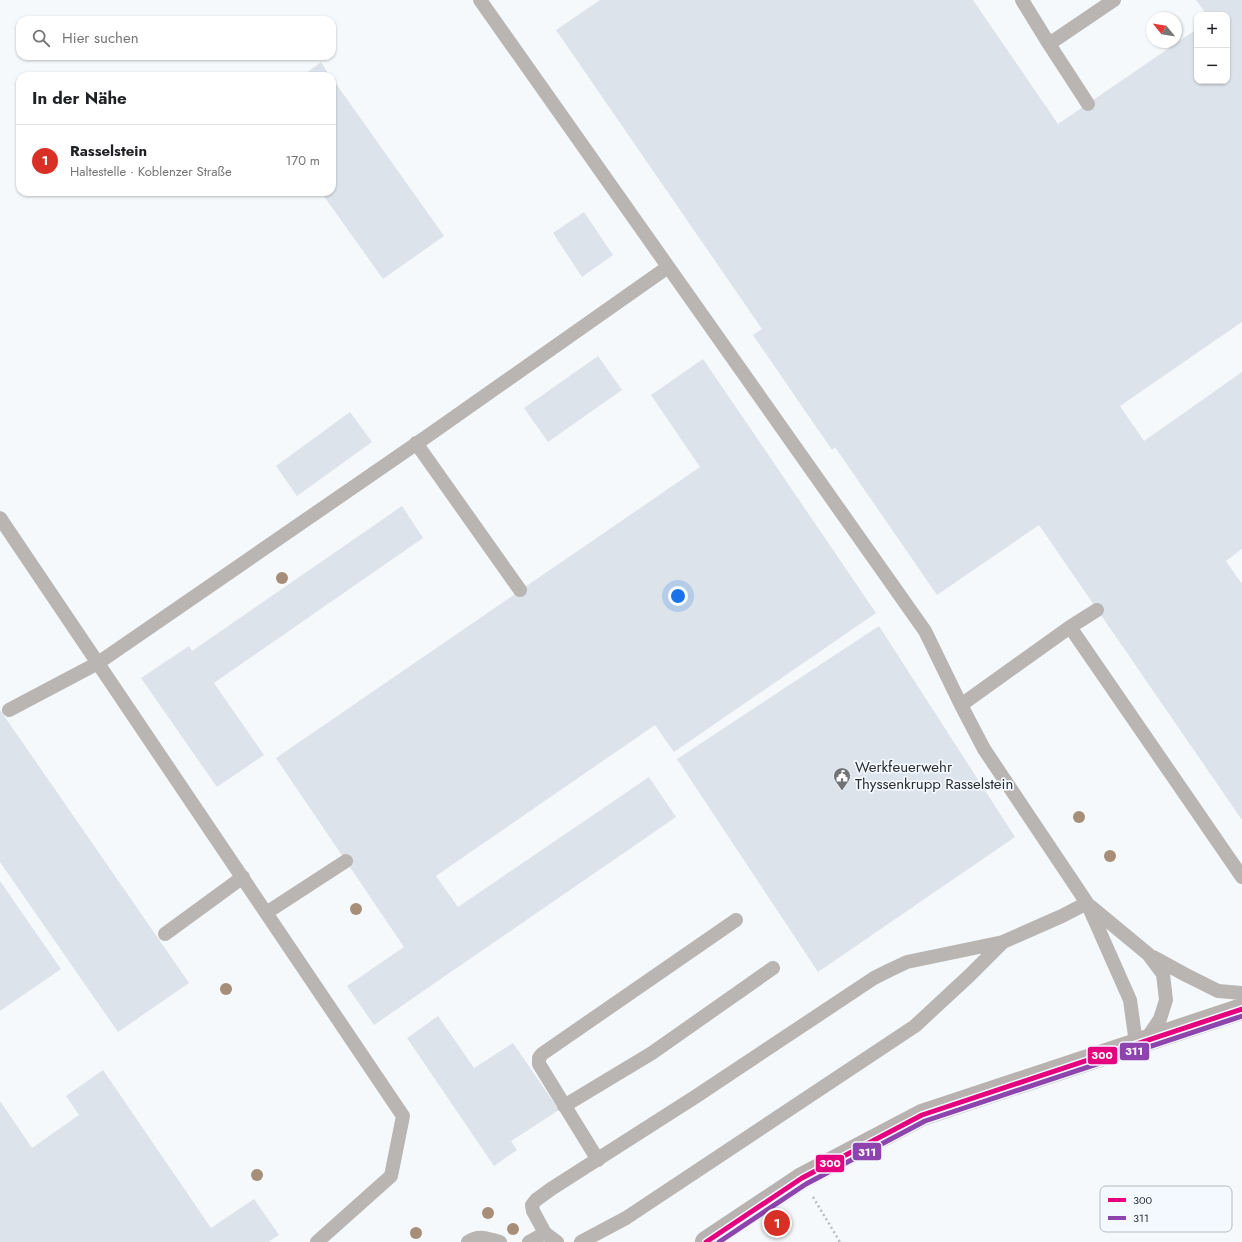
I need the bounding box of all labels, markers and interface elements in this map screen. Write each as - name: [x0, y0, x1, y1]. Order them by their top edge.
- north arrow: [1146, 12, 1182, 48]
- map controls: [1194, 12, 1230, 84]
- button: +: [1194, 12, 1230, 48]
- search box: [16, 16, 336, 60]
- icon: search: [30, 27, 52, 49]
- text: Hier suchen: [62, 27, 139, 49]
- button: −: [1194, 48, 1230, 84]
- text: In der Nähe: [32, 86, 127, 110]
- text: Rasselstein: [70, 140, 147, 162]
- text: 1: [42, 151, 48, 170]
- text: 170 m: [285, 151, 320, 170]
- text: Haltestelle · Koblenzer Straße: [70, 162, 232, 181]
- your location: [668, 586, 688, 606]
- place label: Werkfeuerwehr Thyssenkrupp Rasselstein: [855, 756, 1013, 795]
- public building icon: Werkfeuerwehr Thyssenkrupp Rasselstein: [832, 766, 852, 791]
- line badge: 311: [1119, 1042, 1150, 1061]
- text: 311: [1125, 1043, 1143, 1059]
- line badge: 300: [1087, 1046, 1118, 1065]
- text: 300: [1091, 1047, 1113, 1063]
- line badge: 311: [852, 1142, 882, 1161]
- text: 311: [858, 1144, 876, 1160]
- line badge: 300: [815, 1154, 845, 1173]
- text: 300: [819, 1155, 841, 1171]
- legend: [1100, 1186, 1232, 1232]
- text: 300: [1133, 1192, 1153, 1208]
- pin: 1: [764, 1208, 790, 1238]
- text: 311: [1133, 1210, 1149, 1226]

